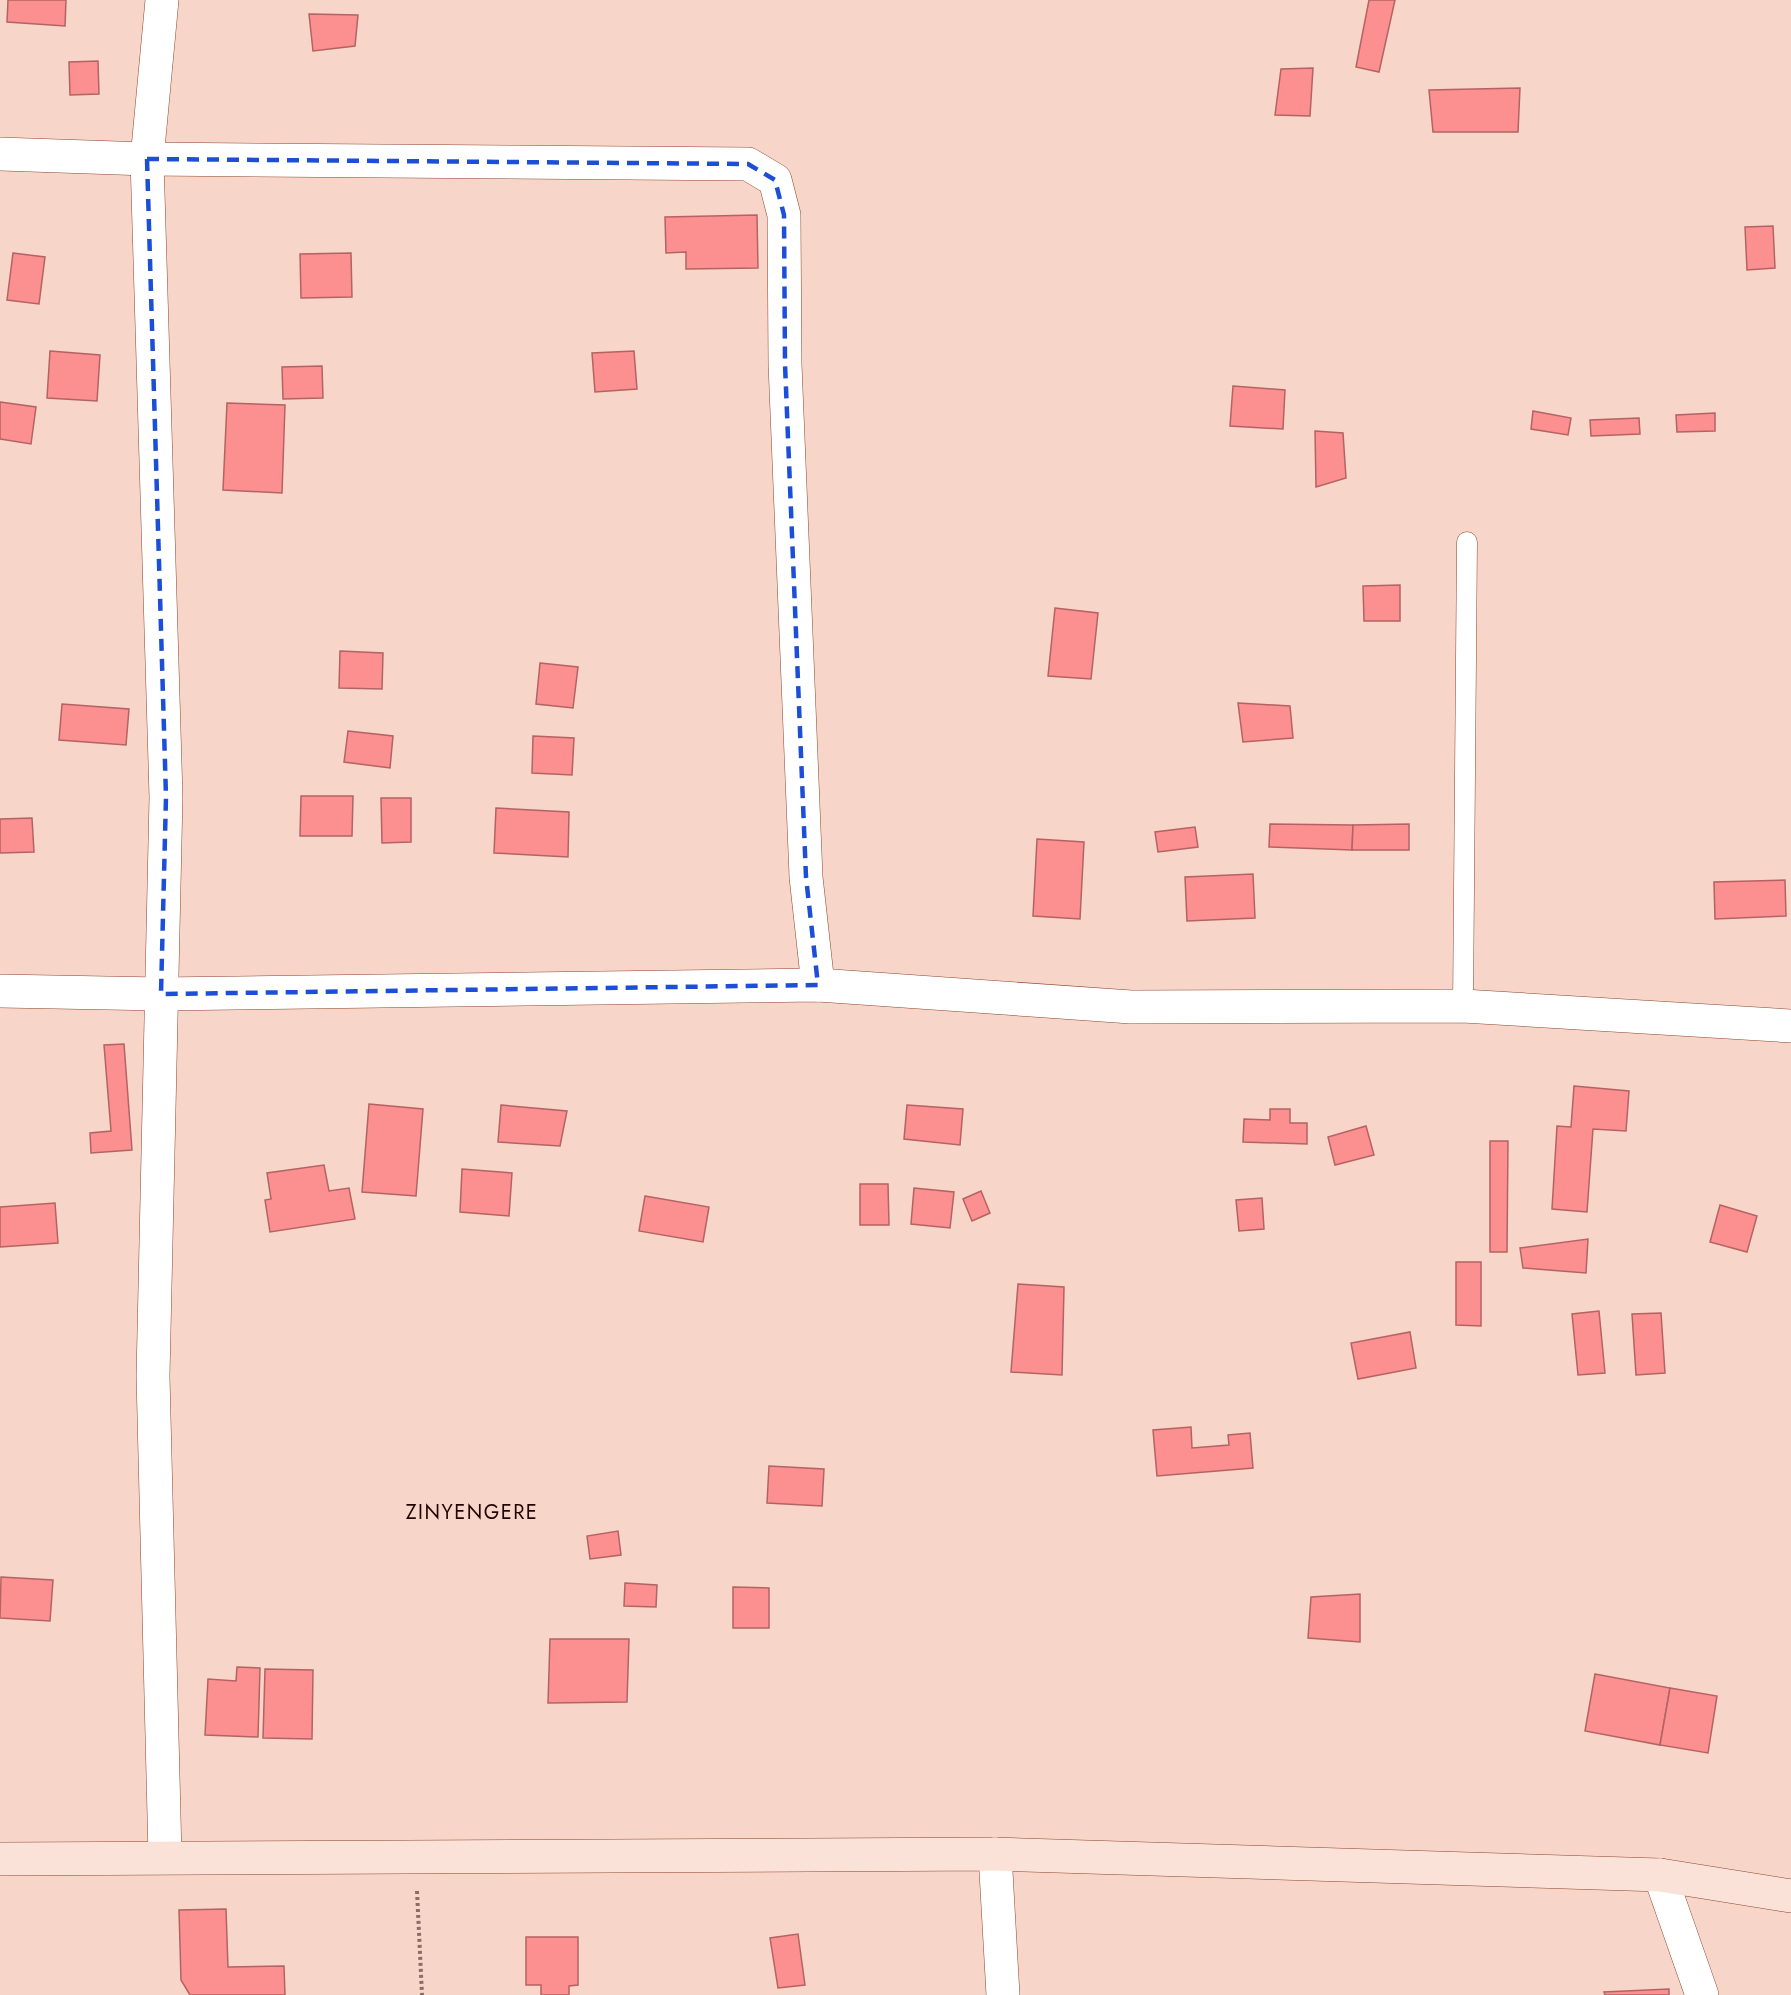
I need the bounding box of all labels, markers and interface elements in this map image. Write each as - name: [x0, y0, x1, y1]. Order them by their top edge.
- district label: ZINYENGERE: [406, 1498, 538, 1527]

